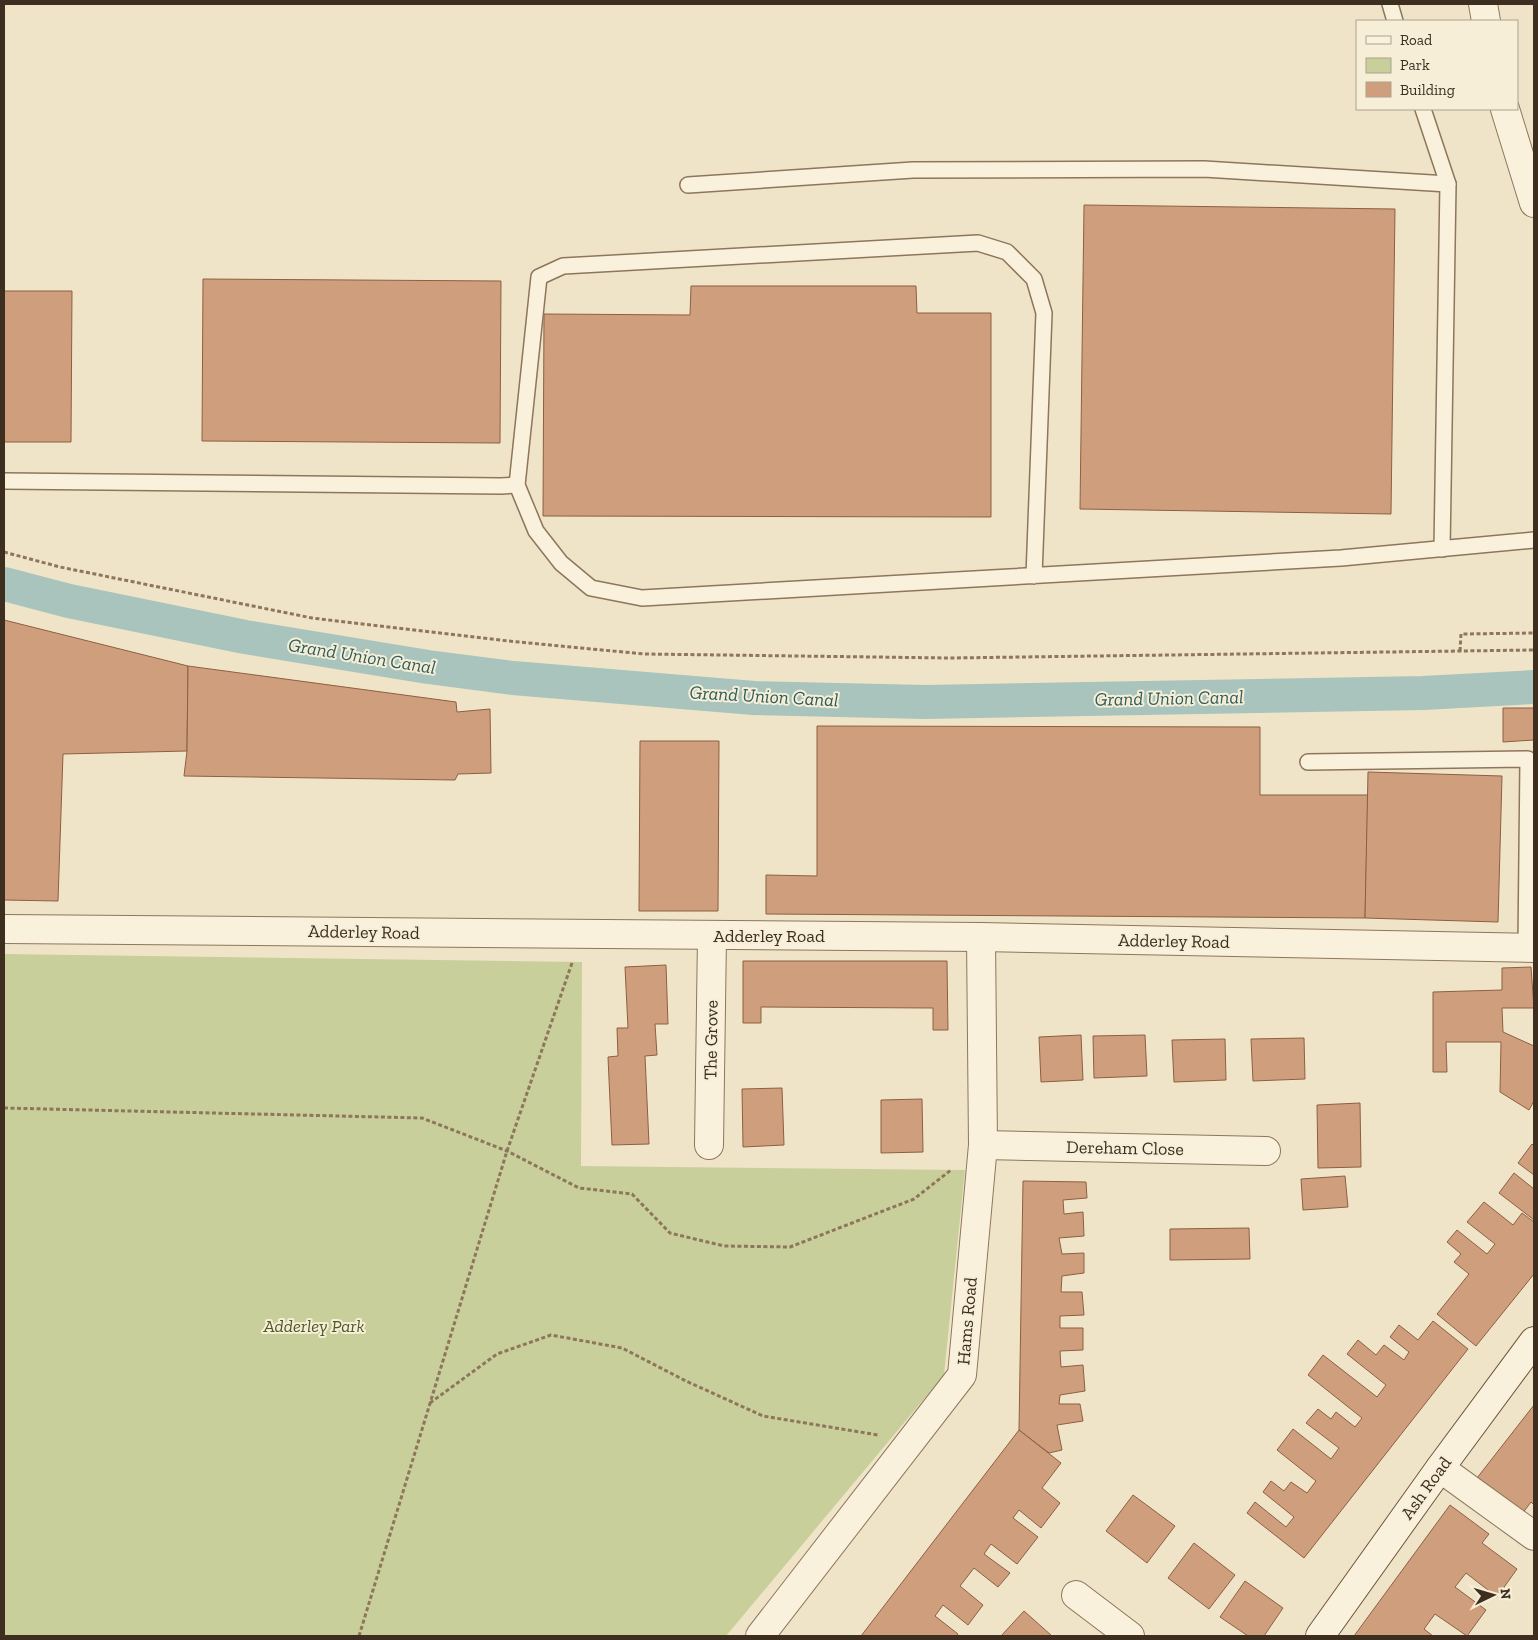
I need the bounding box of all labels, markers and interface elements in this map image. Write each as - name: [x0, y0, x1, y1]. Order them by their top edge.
- legend: [1356, 20, 1518, 110]
- text: Road: [1400, 31, 1433, 49]
- text: Park: [1400, 56, 1430, 74]
- text: Building: [1400, 81, 1455, 99]
- water label: Grand Union Canal: [287, 633, 437, 679]
- water label: Grand Union Canal: [689, 681, 839, 711]
- water label: Grand Union Canal: [1094, 685, 1244, 711]
- street label: Adderley Road: [308, 920, 420, 944]
- street label: Adderley Road: [713, 925, 825, 947]
- street label: Adderley Road: [1118, 929, 1230, 953]
- street label: The Grove: [699, 1000, 723, 1080]
- street label: Dereham Close: [1066, 1136, 1184, 1160]
- street label: Hams Road: [952, 1276, 982, 1366]
- park label: Adderley Park: [262, 1315, 365, 1337]
- street label: Ash Road: [1396, 1452, 1456, 1524]
- north arrow: [1468, 1570, 1518, 1620]
- text: N: [1497, 1588, 1514, 1600]

